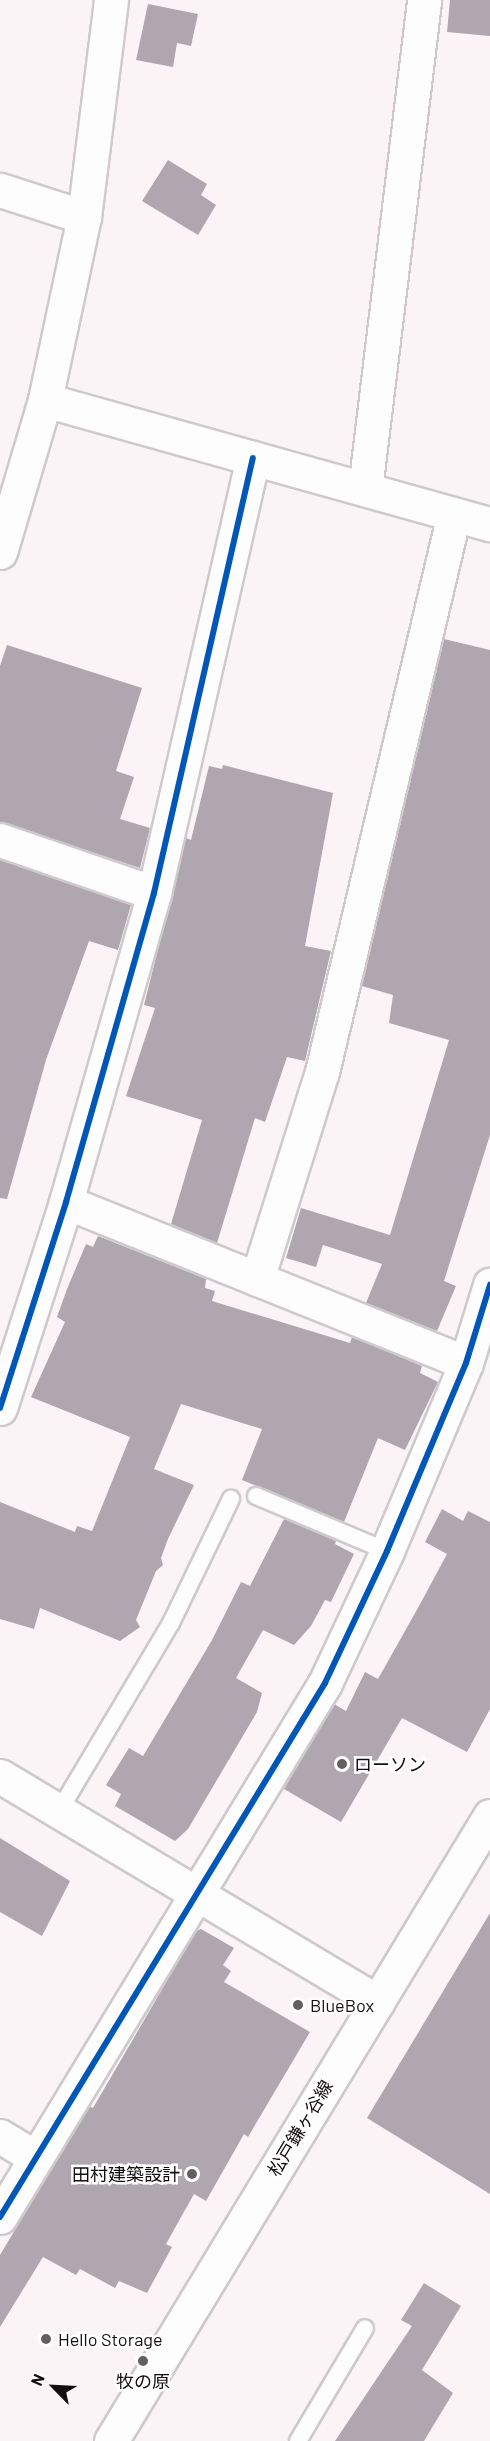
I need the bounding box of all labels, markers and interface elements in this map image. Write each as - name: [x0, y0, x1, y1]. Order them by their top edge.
- place label: ローソン: [354, 1753, 426, 1775]
- marker: ローソン: [335, 1757, 349, 1771]
- place label: BlueBox: [310, 1994, 374, 2016]
- marker: BlueBox: [291, 1998, 305, 2012]
- street label: 松戸鎌ヶ谷線: [263, 2076, 337, 2180]
- place label: 田村建築設計: [72, 2163, 180, 2185]
- marker: 田村建築設計: [185, 2167, 199, 2181]
- place label: Hello Storage: [58, 2328, 163, 2350]
- marker: Hello Storage: [39, 2332, 53, 2346]
- marker: 牧の原: [136, 2354, 150, 2368]
- north arrow: [24, 2357, 84, 2417]
- place label: 牧の原: [116, 2370, 170, 2392]
- text: N: [26, 2371, 48, 2388]

